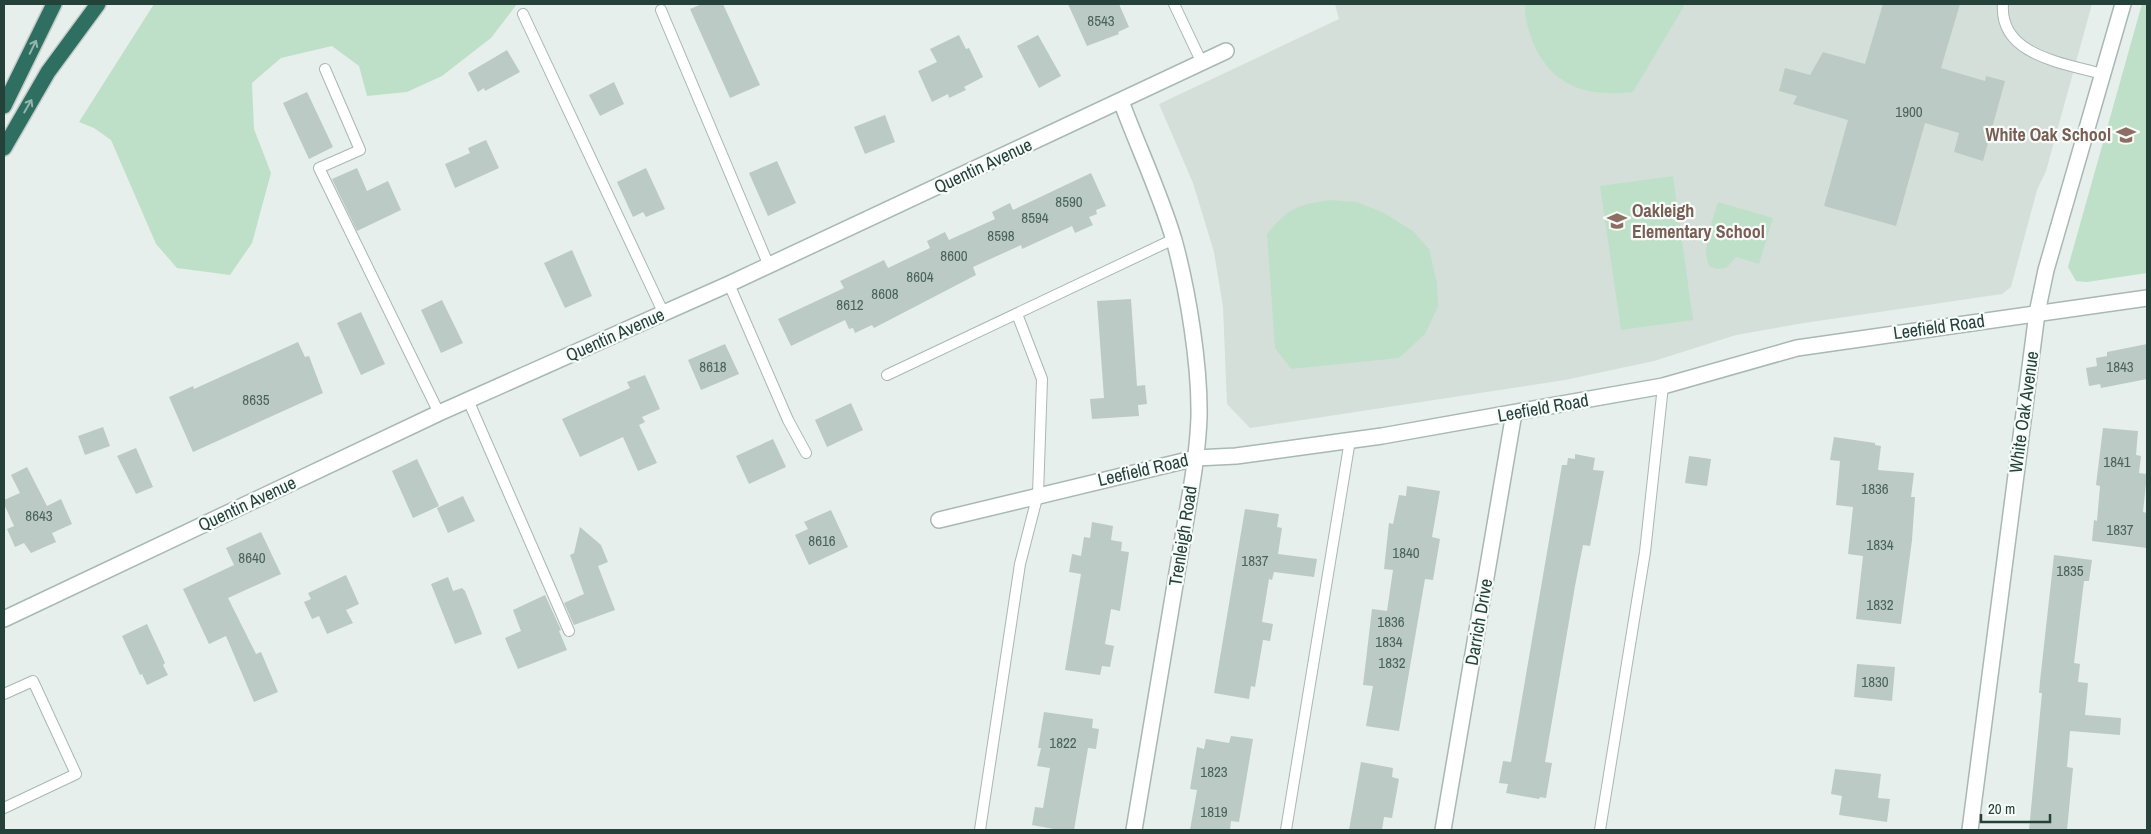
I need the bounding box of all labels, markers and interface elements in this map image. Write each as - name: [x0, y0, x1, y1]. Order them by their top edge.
- house number: 8543: [1087, 10, 1115, 31]
- one-way arrow: [29, 40, 38, 55]
- one-way arrow: [24, 100, 34, 114]
- house number: 1900: [1895, 101, 1923, 122]
- place label: White Oak School: [1986, 122, 2111, 147]
- school or university icon: White Oak School: [2115, 124, 2137, 146]
- street label: Quentin Avenue: [930, 132, 1036, 199]
- house number: 8590: [1055, 191, 1083, 212]
- place label: Oakleigh Elementary School: [1632, 198, 1765, 244]
- house number: 8594: [1021, 207, 1049, 228]
- school or university icon: Oakleigh Elementary School: [1606, 210, 1628, 232]
- house number: 8598: [987, 225, 1015, 246]
- house number: 8600: [940, 245, 968, 266]
- house number: 8604: [906, 266, 934, 287]
- house number: 8608: [871, 283, 899, 304]
- house number: 8612: [836, 294, 864, 315]
- street label: Quentin Avenue: [561, 302, 668, 367]
- street label: Leefield Road: [1892, 308, 1986, 345]
- street label: White Oak Avenue: [2003, 349, 2044, 474]
- house number: 8618: [699, 356, 727, 377]
- house number: 1843: [2106, 356, 2134, 377]
- street label: Leefield Road: [1495, 387, 1590, 428]
- house number: 8635: [242, 389, 270, 410]
- street label: Leefield Road: [1095, 447, 1190, 492]
- house number: 1841: [2103, 451, 2131, 472]
- street label: Quentin Avenue: [194, 470, 300, 537]
- house number: 1836: [1861, 478, 1889, 499]
- street label: Trenleigh Road: [1162, 484, 1203, 588]
- house number: 8643: [25, 505, 53, 526]
- house number: 1837: [2106, 519, 2134, 540]
- house number: 8616: [808, 530, 836, 551]
- house number: 1834: [1866, 534, 1894, 555]
- house number: 1840: [1392, 542, 1420, 563]
- house number: 8640: [238, 547, 266, 568]
- house number: 1837: [1241, 550, 1269, 571]
- house number: 1835: [2056, 560, 2084, 581]
- street label: Darrich Drive: [1459, 577, 1498, 667]
- house number: 1832: [1866, 594, 1894, 615]
- house number: 1836: [1377, 611, 1405, 632]
- house number: 1834: [1375, 631, 1403, 652]
- house number: 1832: [1378, 652, 1406, 673]
- house number: 1830: [1861, 671, 1889, 692]
- house number: 1822: [1049, 732, 1077, 753]
- house number: 1823: [1200, 761, 1228, 782]
- scale bar: [1981, 792, 2050, 824]
- text: 20 m: [1988, 798, 2015, 819]
- house number: 1819: [1200, 801, 1228, 822]

